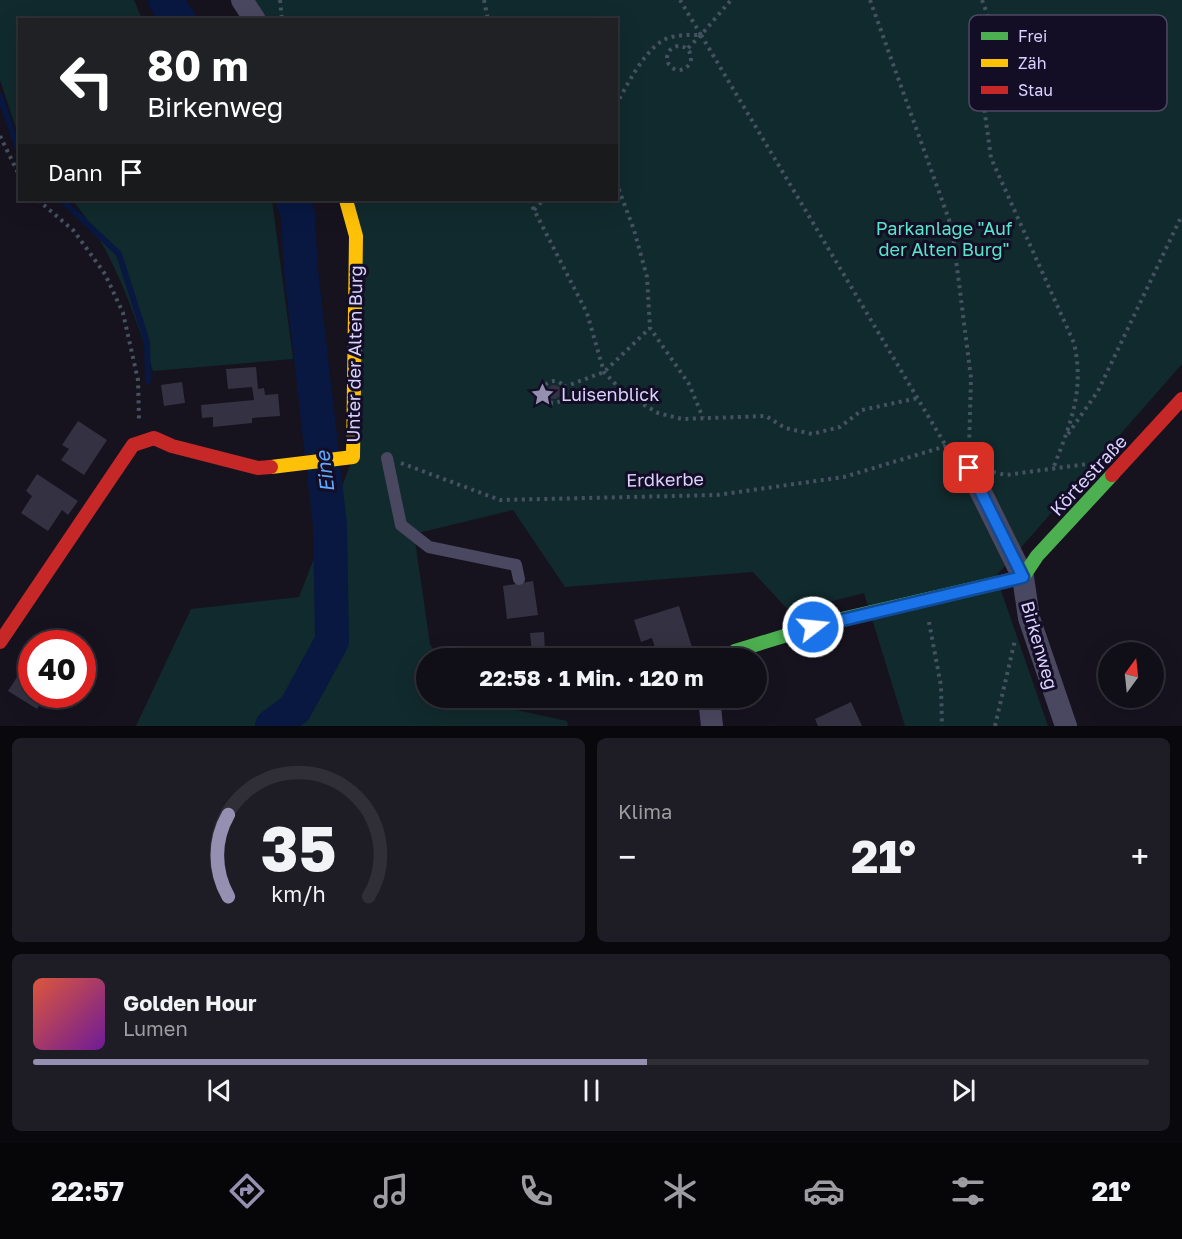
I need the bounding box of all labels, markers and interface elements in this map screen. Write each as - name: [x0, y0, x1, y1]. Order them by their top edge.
- legend: [969, 15, 1167, 111]
- text: Frei: [1018, 26, 1047, 46]
- text: 80 m: [147, 40, 248, 90]
- icon: left: [48, 42, 126, 120]
- text: Zäh: [1018, 53, 1046, 73]
- text: Stau: [1018, 80, 1053, 100]
- text: Birkenweg: [147, 91, 283, 123]
- icon: arrive: [115, 156, 148, 189]
- text: Dann: [48, 159, 103, 186]
- park label: Parkanlage "Auf der Alten Burg": [876, 217, 1013, 260]
- street label: Unter der Alten Burg: [341, 265, 367, 443]
- place icon: Luisenblick: [530, 381, 556, 407]
- place label: Luisenblick: [561, 383, 659, 405]
- street label: Körtestraße: [1045, 430, 1131, 520]
- pin: [943, 442, 994, 493]
- water label: Eine: [309, 449, 338, 494]
- icon: arrive: [952, 451, 985, 484]
- street label: Erdkerbe: [626, 467, 704, 491]
- position arrow: [781, 595, 845, 659]
- street label: Birkenweg: [1017, 598, 1063, 692]
- speed limit sign: 40: [18, 630, 96, 708]
- north arrow: [1098, 642, 1164, 708]
- map controls: [1098, 642, 1164, 708]
- text: 22:58 · 1 Min. · 120 m: [479, 664, 704, 691]
- text: Klima: [618, 799, 672, 823]
- text: 35: [260, 810, 337, 885]
- text: 21°: [851, 829, 916, 883]
- text: −: [618, 837, 636, 876]
- text: +: [1131, 837, 1149, 876]
- text: km/h: [271, 881, 326, 907]
- text: Golden Hour: [123, 989, 257, 1016]
- text: Lumen: [123, 1016, 188, 1040]
- icon: previous: [203, 1074, 236, 1107]
- icon: pause: [575, 1074, 608, 1107]
- icon: next: [947, 1074, 980, 1107]
- icon: directions: [226, 1170, 268, 1212]
- icon: music: [370, 1170, 412, 1212]
- icon: phone: [515, 1170, 557, 1212]
- icon: climate: [659, 1170, 701, 1212]
- icon: car: [803, 1170, 845, 1212]
- icon: filters: [947, 1170, 989, 1212]
- text: 22:57: [51, 1175, 124, 1207]
- text: 21°: [1092, 1175, 1131, 1207]

